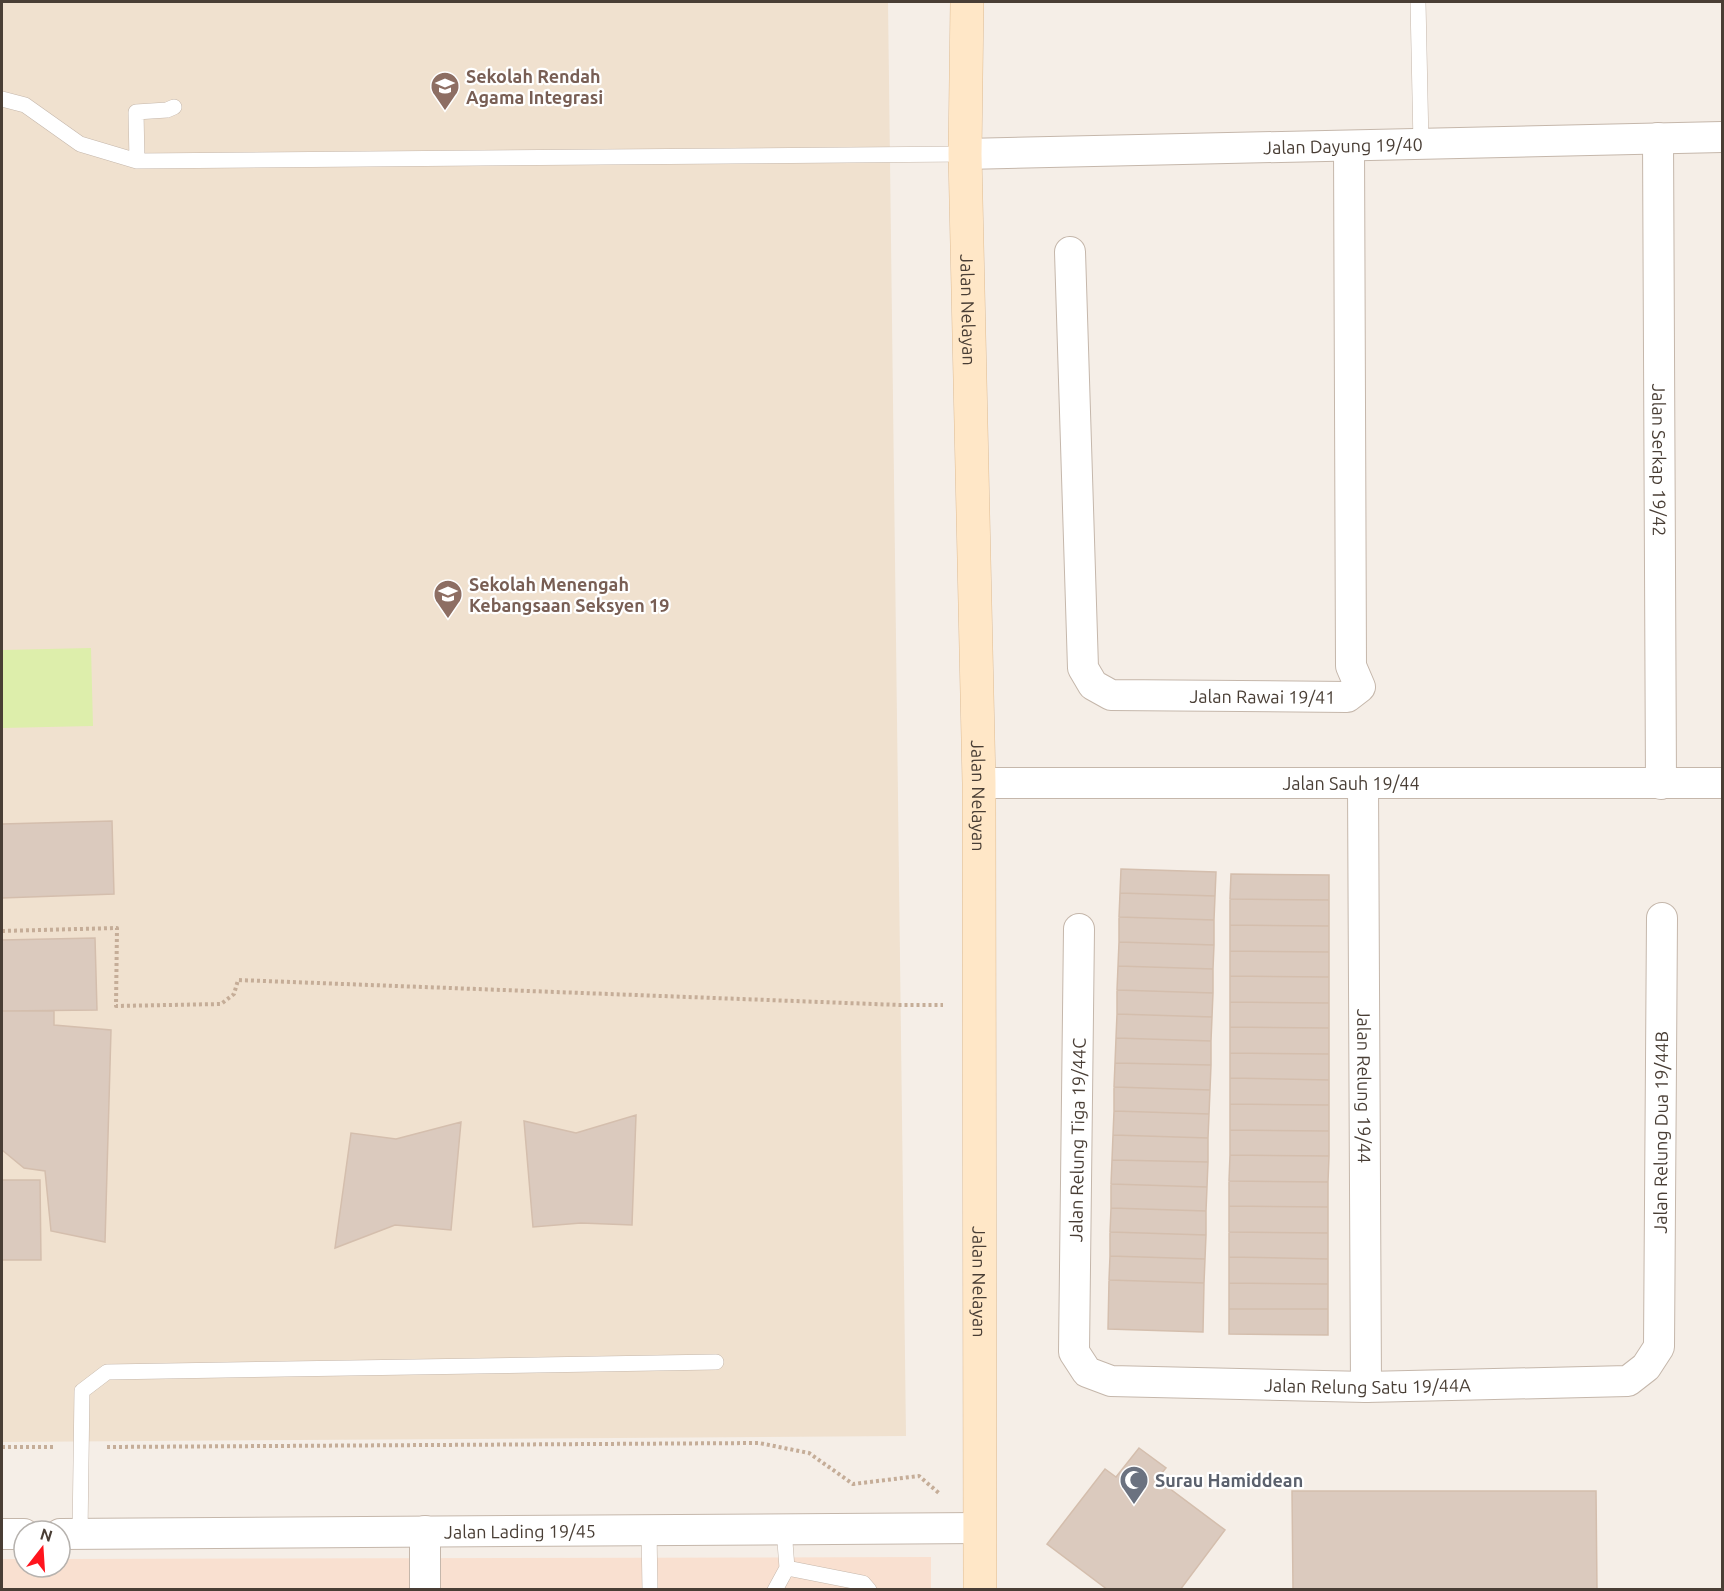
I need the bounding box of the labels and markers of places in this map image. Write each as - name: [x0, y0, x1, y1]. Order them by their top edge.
- place label: Sekolah Rendah Agama Integrasi: [466, 66, 603, 107]
- school or university icon: Sekolah Rendah Agama Integrasi: [429, 70, 461, 112]
- place label: Sekolah Menengah Kebangsaan Seksyen 19: [469, 574, 669, 615]
- school or university icon: Sekolah Menengah Kebangsaan Seksyen 19: [432, 578, 464, 620]
- mosque icon: Surau Hamiddean: [1118, 1464, 1150, 1506]
- place label: Surau Hamiddean: [1155, 1470, 1303, 1490]

